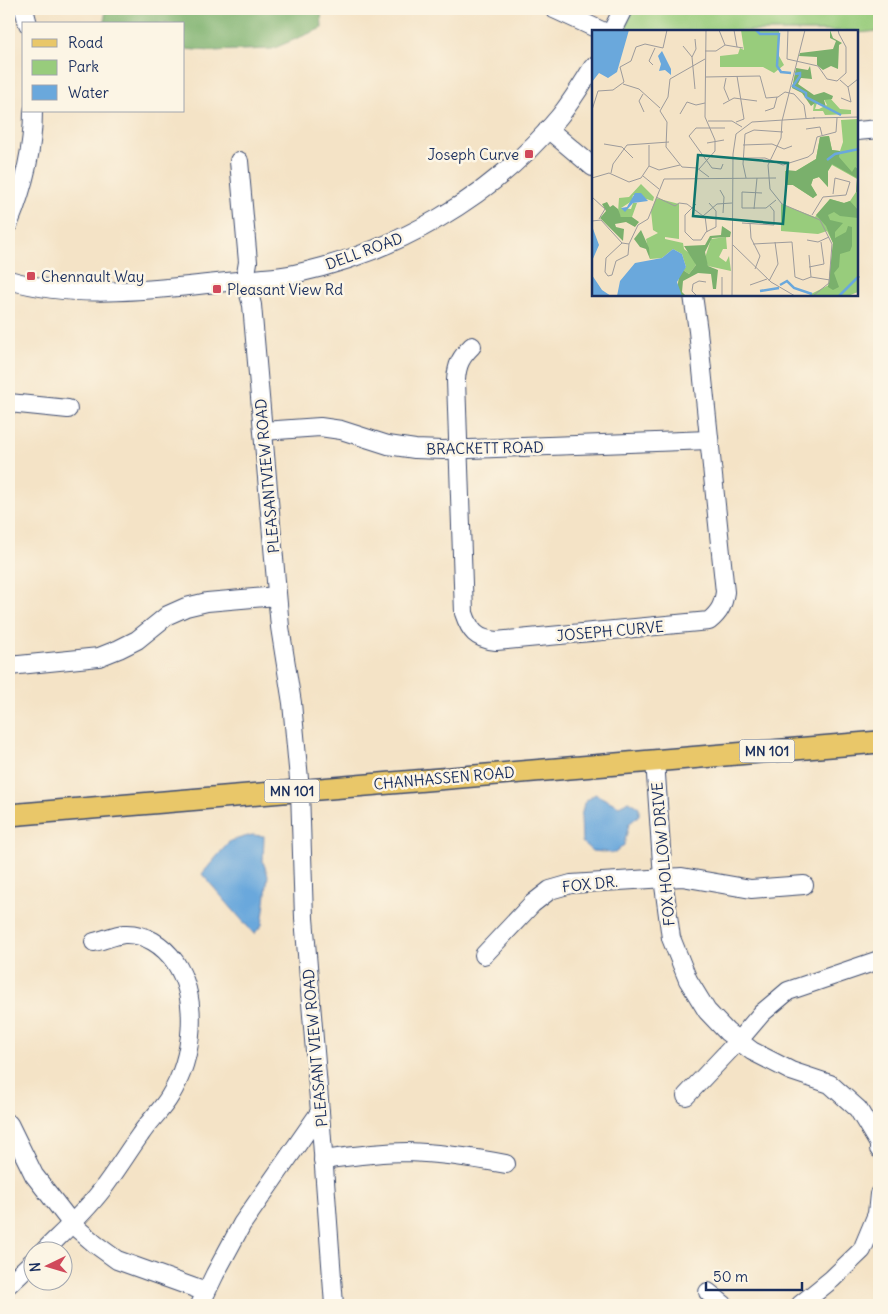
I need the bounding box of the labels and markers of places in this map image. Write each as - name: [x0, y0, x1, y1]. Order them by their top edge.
- place label: Joseph Curve: [427, 145, 519, 164]
- marker: Joseph Curve: [523, 148, 535, 160]
- place label: Chennault Way: [41, 267, 144, 286]
- marker: Chennault Way: [25, 270, 37, 282]
- place label: Pleasant View Rd: [227, 280, 343, 299]
- marker: Pleasant View Rd: [211, 283, 223, 295]

